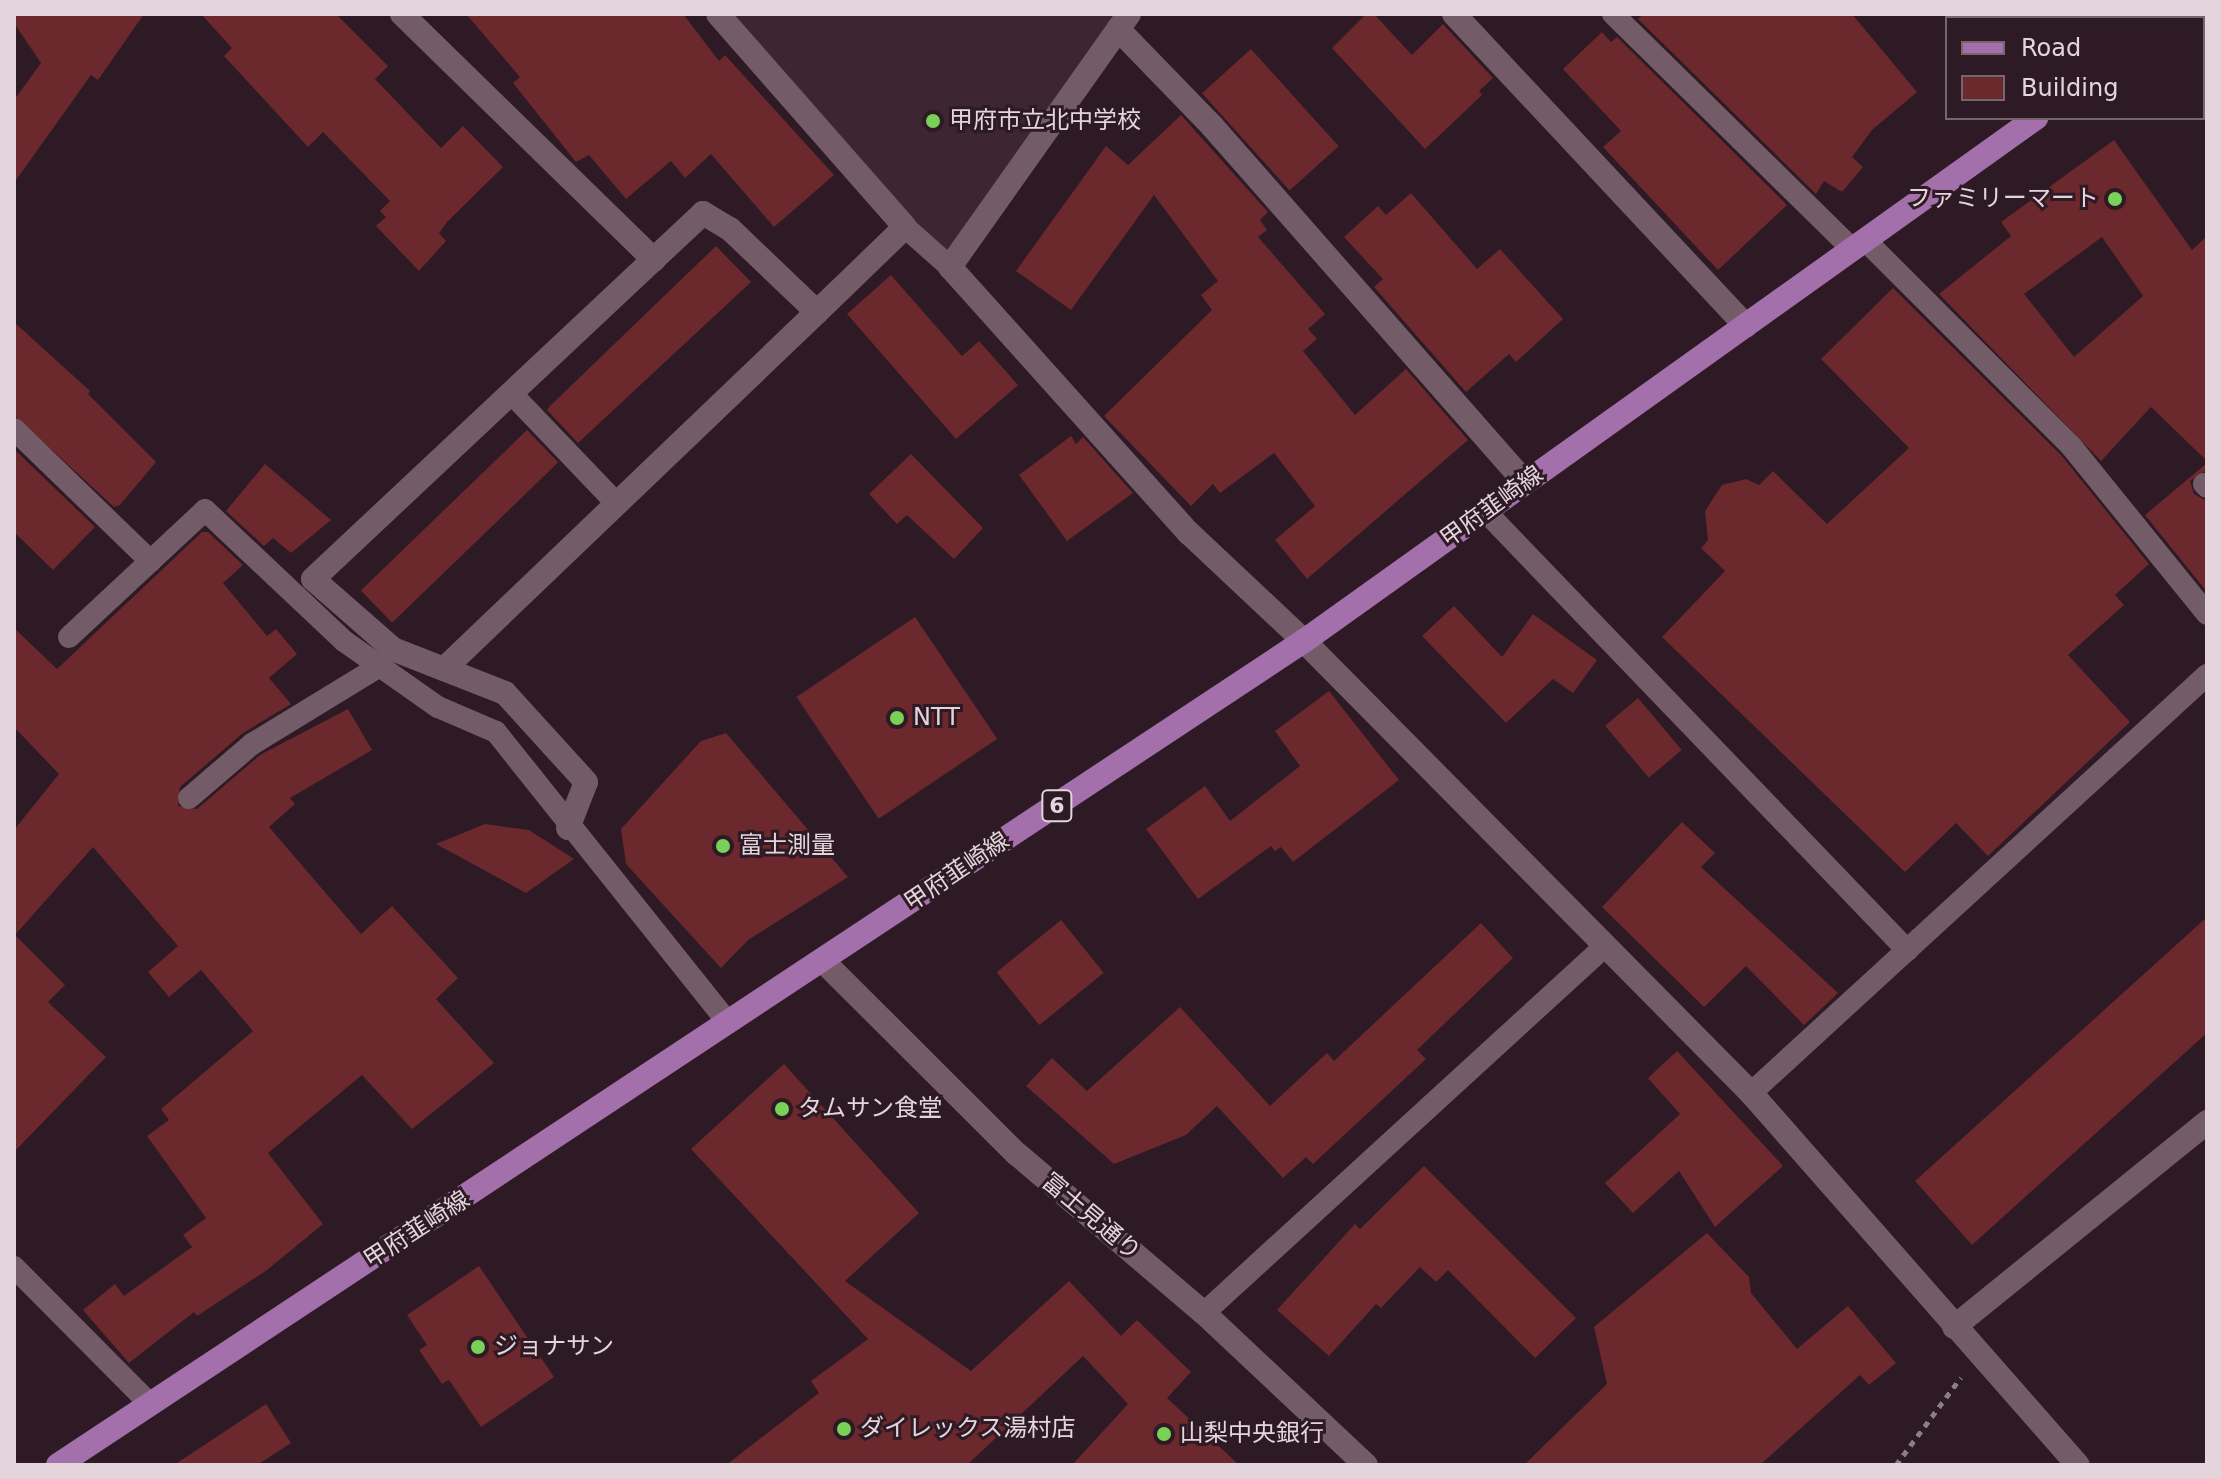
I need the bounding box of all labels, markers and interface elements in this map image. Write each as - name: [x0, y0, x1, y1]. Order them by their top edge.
- legend: [1945, 16, 2205, 120]
- text: Road: [2021, 34, 2081, 62]
- text: Building: [2021, 74, 2118, 102]
- place label: 甲府市立北中学校: [949, 107, 1141, 135]
- marker: 甲府市立北中学校: [924, 112, 942, 130]
- place label: ファミリーマート: [1907, 185, 2099, 213]
- marker: ファミリーマート: [2106, 190, 2124, 208]
- street label: 甲府韮崎線: [1435, 460, 1549, 554]
- place label: NTT: [913, 704, 960, 732]
- marker: NTT: [888, 709, 906, 727]
- road number: 6: [1041, 788, 1073, 824]
- street label: 甲府韮崎線: [899, 827, 1015, 917]
- place label: 富士測量: [739, 832, 835, 860]
- marker: 富士測量: [714, 837, 732, 855]
- place label: タムサン食堂: [798, 1095, 942, 1123]
- marker: タムサン食堂: [773, 1100, 791, 1118]
- street label: 富士見通り: [1036, 1167, 1146, 1267]
- street label: 甲府韮崎線: [359, 1185, 475, 1275]
- place label: ジョナサン: [494, 1333, 614, 1361]
- marker: ジョナサン: [469, 1338, 487, 1356]
- place label: ダイレックス湯村店: [860, 1415, 1076, 1443]
- marker: ダイレックス湯村店: [835, 1420, 853, 1438]
- place label: 山梨中央銀行: [1180, 1420, 1324, 1448]
- marker: 山梨中央銀行: [1155, 1425, 1173, 1443]

